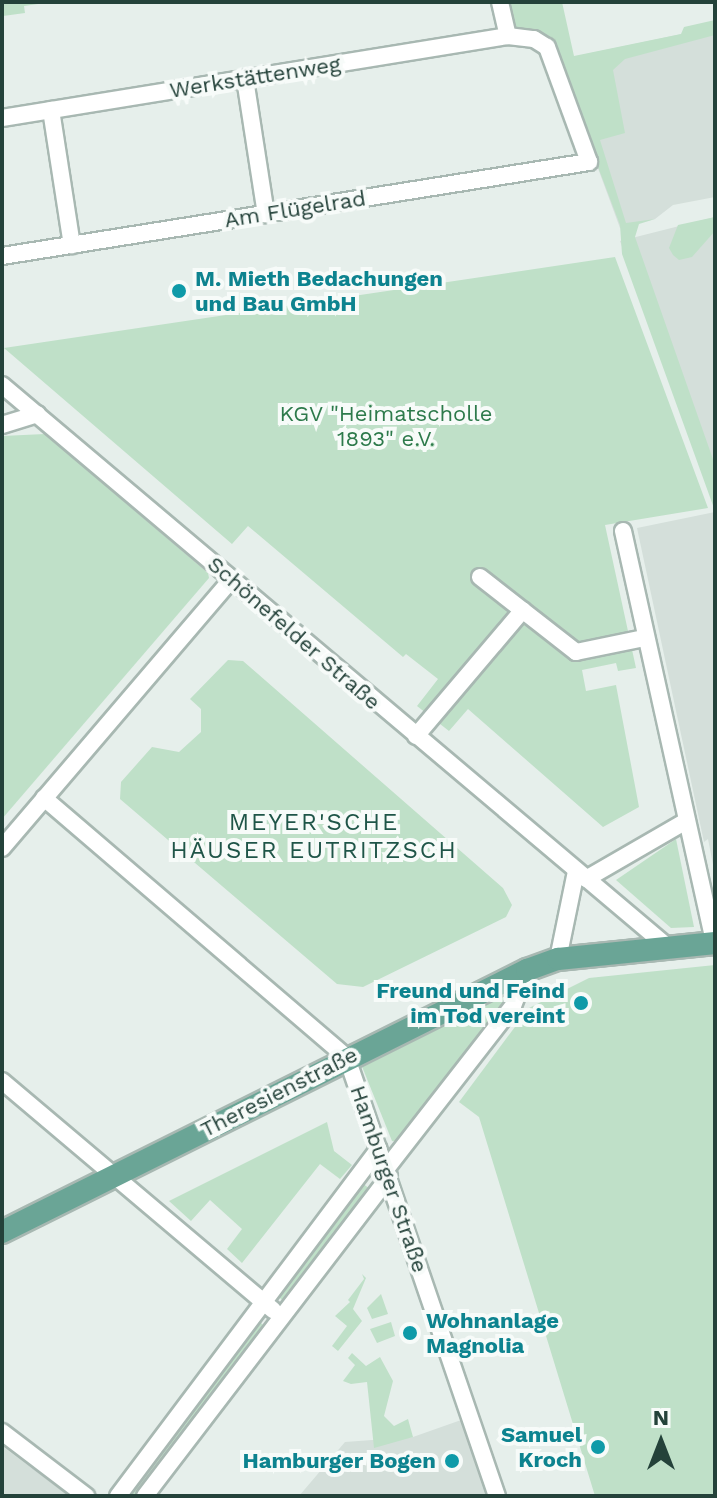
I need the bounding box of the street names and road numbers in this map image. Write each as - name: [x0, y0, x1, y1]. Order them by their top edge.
- street label: Werkstättenweg: [168, 50, 342, 104]
- street label: Am Flügelrad: [222, 185, 368, 233]
- street label: Schönefelder Straße: [202, 551, 386, 715]
- street label: Theresienstraße: [196, 1041, 362, 1143]
- street label: Hamburger Straße: [344, 1082, 434, 1276]

